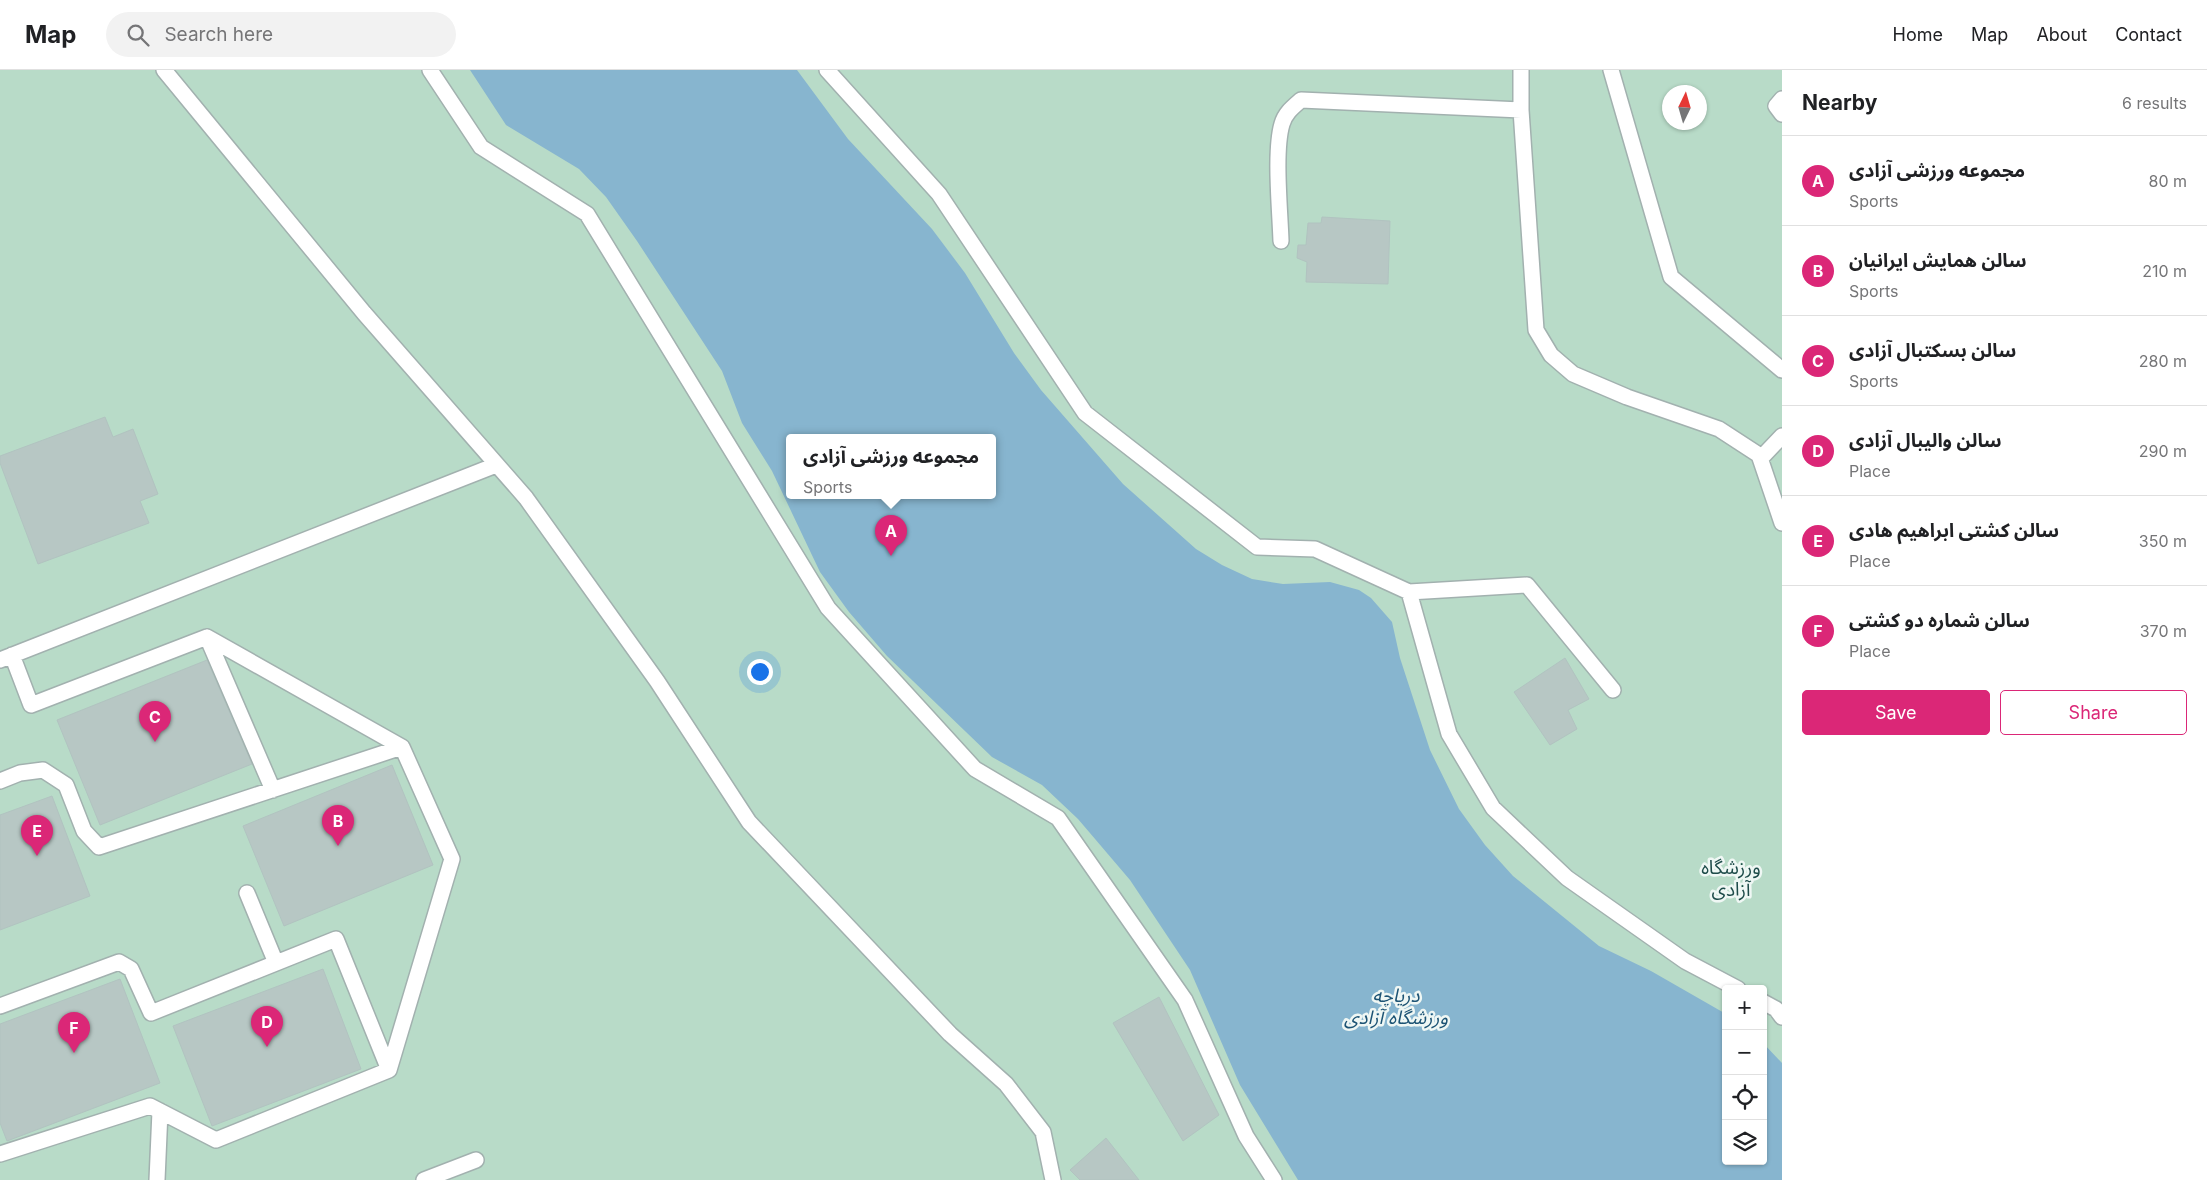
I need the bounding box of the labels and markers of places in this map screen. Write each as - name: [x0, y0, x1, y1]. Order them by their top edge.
- pin: A: [875, 515, 907, 556]
- pin: C: [139, 701, 171, 742]
- pin: B: [322, 805, 354, 846]
- pin: E: [21, 815, 53, 856]
- pin: D: [251, 1006, 283, 1047]
- pin: F: [58, 1012, 90, 1053]

